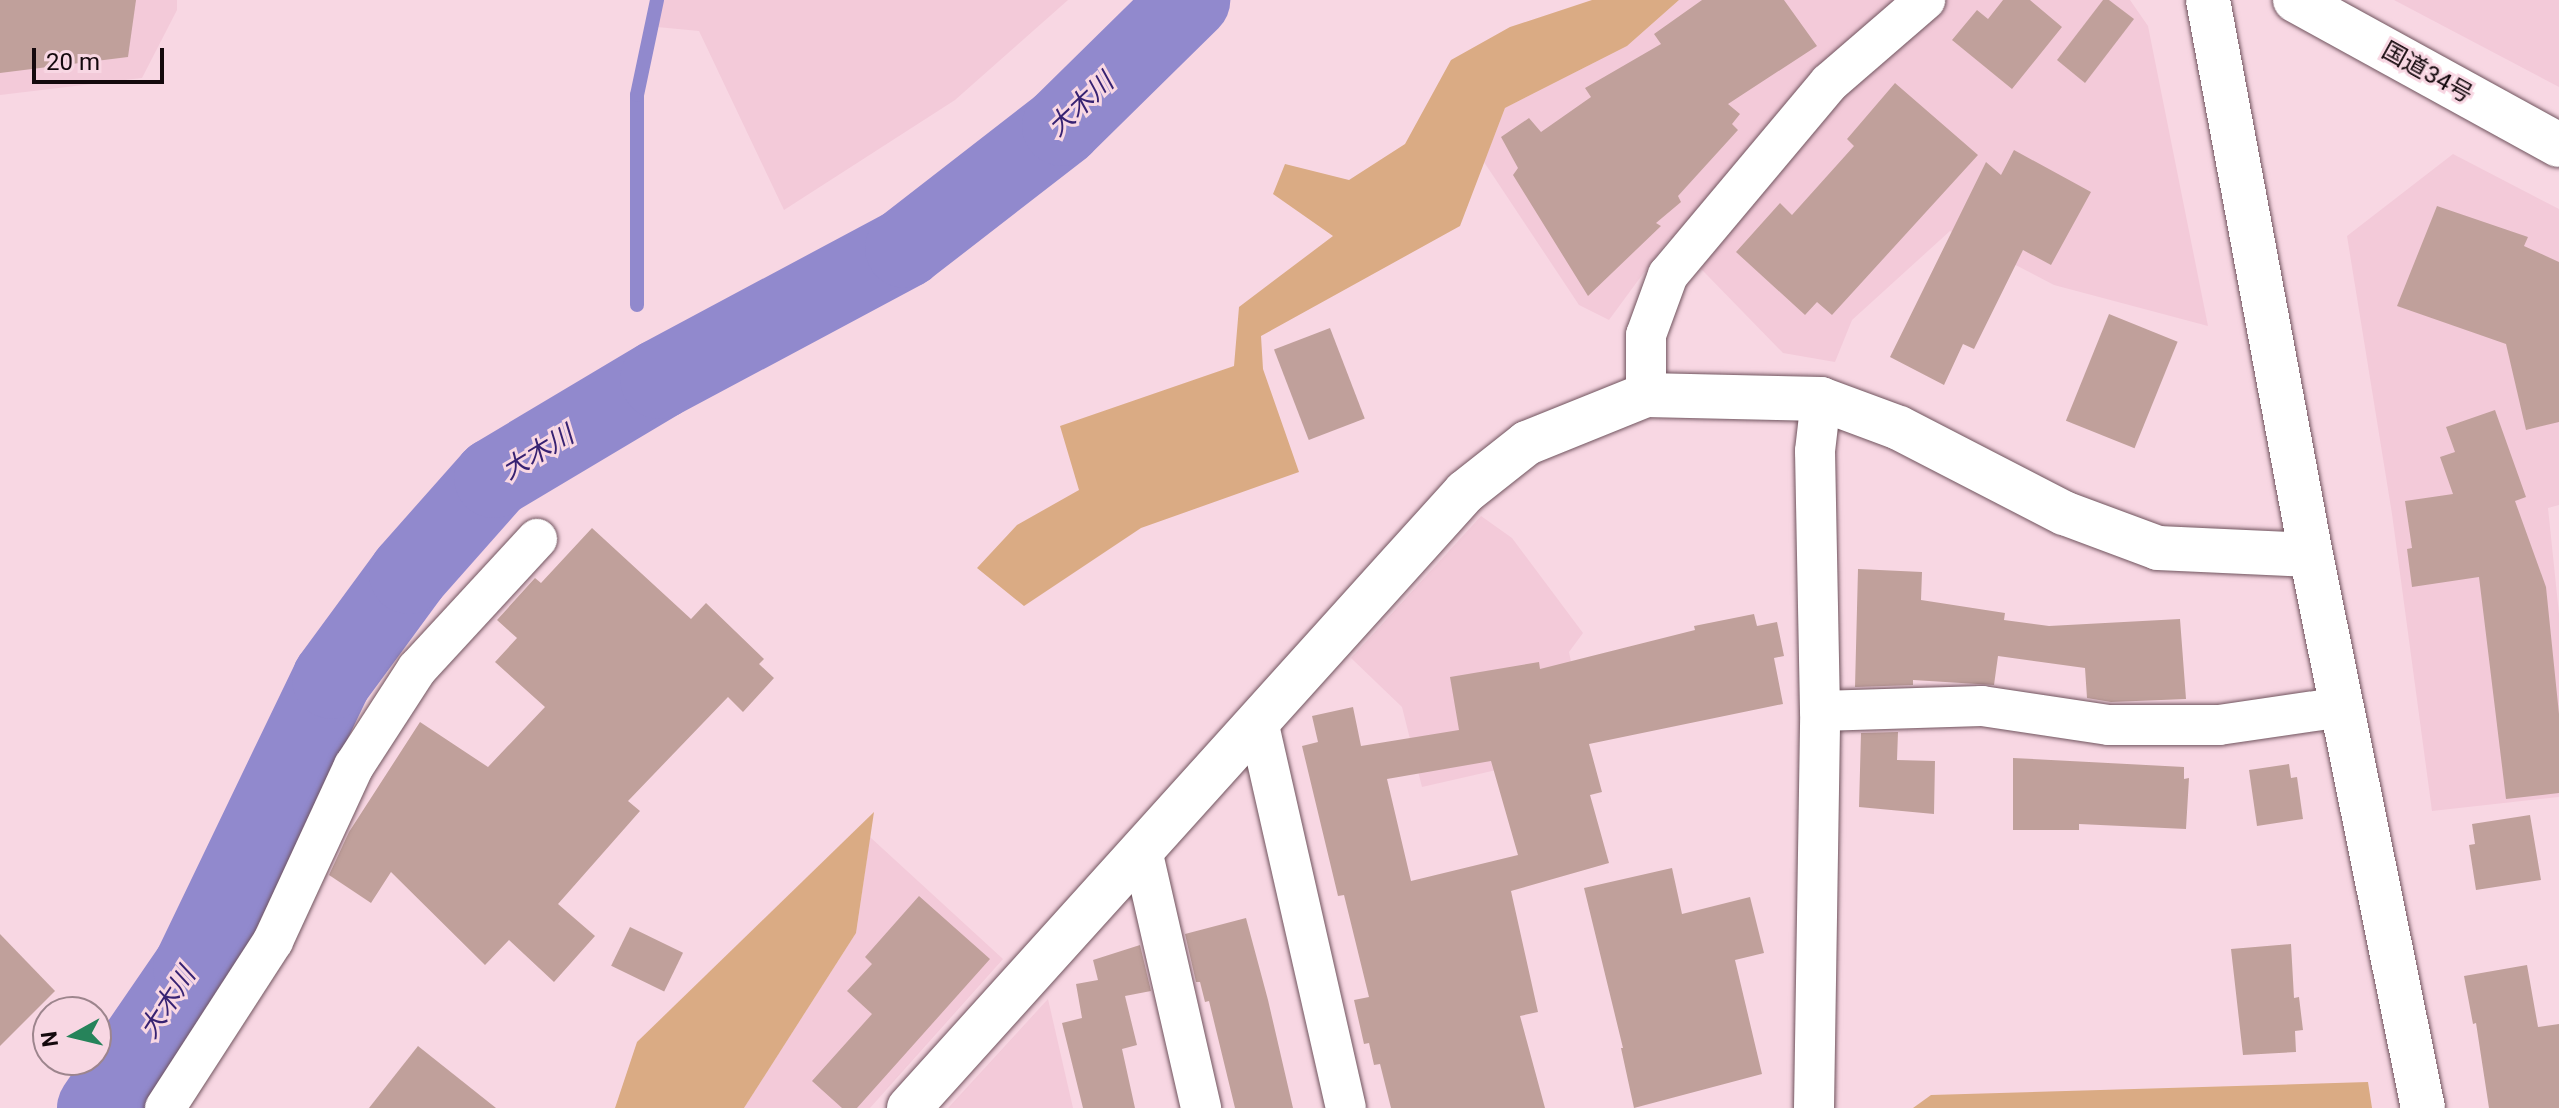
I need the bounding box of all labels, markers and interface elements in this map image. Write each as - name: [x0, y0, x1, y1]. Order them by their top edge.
- scale bar: [36, 32, 168, 82]
- street label: 国道34号: [2377, 36, 2477, 110]
- text: 20 m: [46, 48, 100, 76]
- water label: 大木川: [1042, 67, 1120, 143]
- water label: 大木川: [497, 420, 579, 486]
- water label: 大木川: [134, 962, 202, 1044]
- north arrow: [32, 996, 112, 1076]
- text: N: [36, 1030, 63, 1049]

